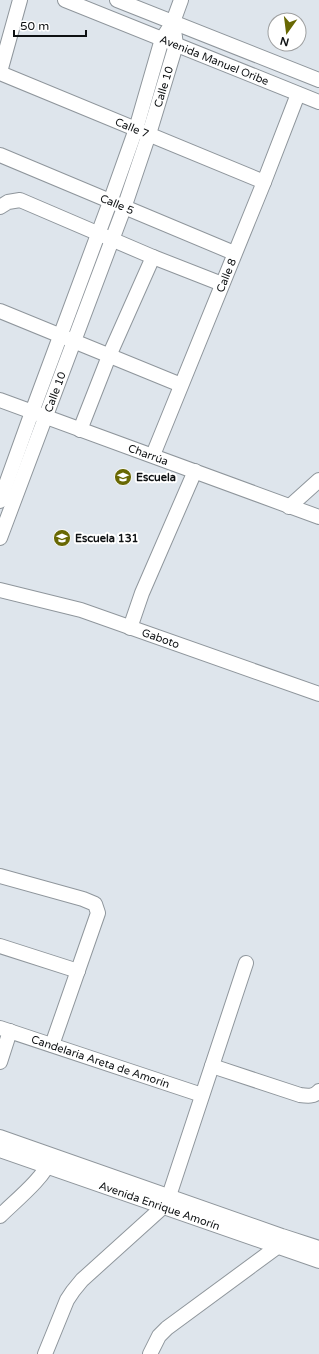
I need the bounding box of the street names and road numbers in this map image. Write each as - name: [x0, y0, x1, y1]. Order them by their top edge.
- street label: Avenida Manuel Oribe: [158, 32, 271, 88]
- street label: Calle 10: [151, 65, 176, 109]
- street label: Calle 7: [113, 115, 151, 140]
- street label: Calle 5: [98, 191, 136, 217]
- street label: Calle 8: [213, 256, 239, 294]
- street label: Calle 10: [41, 370, 68, 414]
- street label: Charrúa: [126, 441, 170, 468]
- street label: Gaboto: [140, 626, 182, 651]
- street label: Candelaria Areta de Amorín: [30, 1032, 172, 1090]
- street label: Avenida Enrique Amorín: [97, 1178, 222, 1233]

